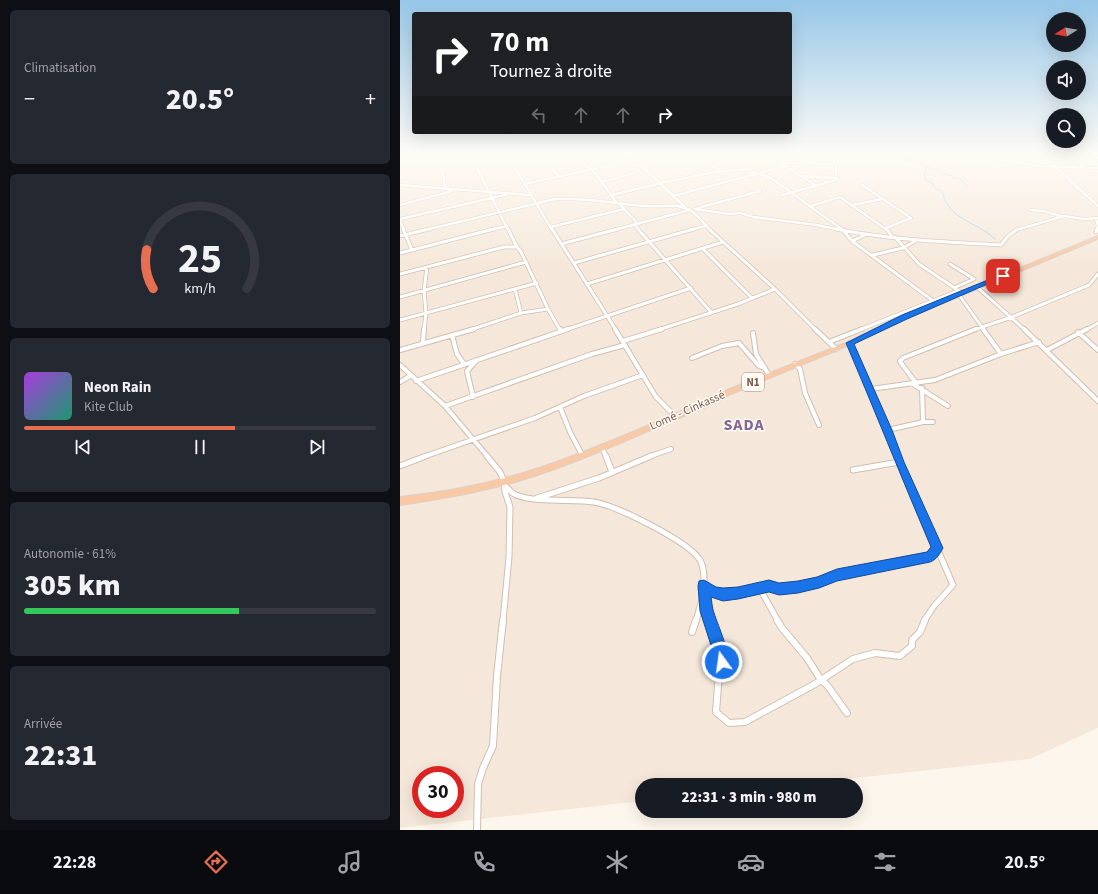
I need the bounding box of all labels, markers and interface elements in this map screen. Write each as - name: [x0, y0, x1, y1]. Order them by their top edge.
- north arrow: [1046, 12, 1086, 52]
- map controls: [1046, 12, 1086, 148]
- text: 70 m: [490, 22, 549, 62]
- icon: right: [424, 28, 476, 80]
- text: Climatisation: [24, 59, 96, 77]
- text: Tournez à droite: [490, 59, 612, 84]
- button: sound: [1046, 60, 1086, 100]
- text: 20.5°: [166, 78, 234, 121]
- text: −: [24, 83, 35, 115]
- text: +: [365, 83, 376, 115]
- icon: left: [528, 104, 550, 126]
- icon: ahead: [570, 104, 592, 126]
- icon: ahead: [612, 104, 634, 126]
- icon: right: [654, 104, 676, 126]
- button: search: [1046, 108, 1086, 148]
- text: 25: [178, 229, 222, 289]
- pin: [986, 259, 1020, 293]
- icon: arrive: [992, 265, 1014, 287]
- text: km/h: [184, 278, 216, 299]
- road number: N1: [742, 373, 764, 391]
- text: Neon Rain: [84, 377, 151, 398]
- street label: Lomé - Cinkassé: [647, 386, 728, 435]
- text: Kite Club: [84, 398, 133, 416]
- district label: SADA: [723, 414, 765, 436]
- icon: previous: [72, 436, 94, 458]
- icon: pause: [189, 436, 211, 458]
- icon: next: [306, 436, 328, 458]
- text: Autonomie · 61%: [24, 545, 116, 563]
- text: 305 km: [24, 564, 121, 607]
- position arrow: [701, 641, 743, 683]
- text: Arrivée: [24, 715, 62, 733]
- text: 22:31: [24, 734, 97, 777]
- speed limit sign: 30: [412, 766, 464, 818]
- text: 22:31 · 3 min · 980 m: [682, 787, 816, 808]
- icon: directions: [202, 848, 230, 876]
- icon: music: [336, 848, 364, 876]
- icon: phone: [470, 848, 498, 876]
- icon: climate: [603, 848, 631, 876]
- icon: car: [737, 848, 765, 876]
- icon: filters: [871, 848, 899, 876]
- text: 22:28: [53, 850, 96, 875]
- text: 20.5°: [1005, 850, 1045, 875]

